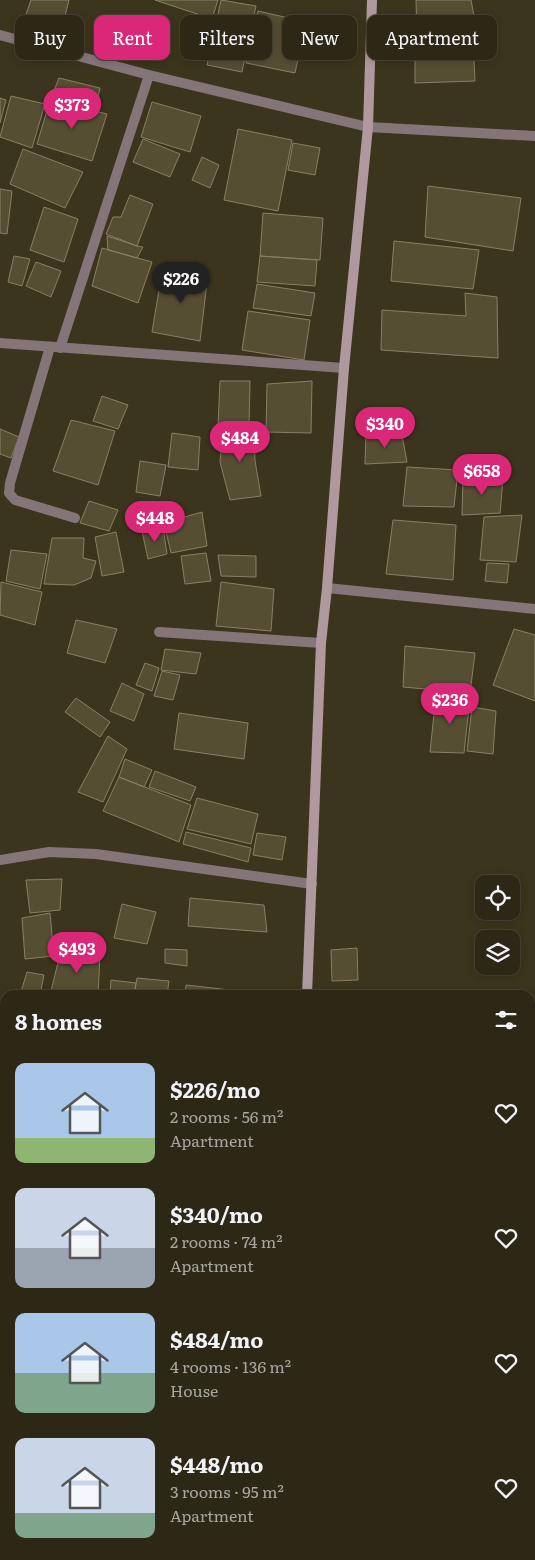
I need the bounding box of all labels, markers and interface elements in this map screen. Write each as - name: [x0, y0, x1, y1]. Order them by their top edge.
- chip: Buy: [15, 15, 84, 60]
- chip: Rent: [94, 15, 170, 60]
- chip: Filters: [180, 15, 272, 60]
- chip: New: [282, 15, 357, 60]
- chip: Apartment: [367, 15, 497, 60]
- pin: $373: [42, 88, 102, 130]
- text: $373: [54, 92, 90, 116]
- pin: $226: [151, 262, 211, 304]
- text: $226: [163, 266, 199, 290]
- pin: $340: [355, 406, 415, 449]
- text: $340: [366, 411, 404, 435]
- pin: $484: [210, 420, 270, 463]
- text: $484: [221, 425, 259, 449]
- pin: $658: [452, 454, 512, 496]
- text: $658: [464, 458, 500, 482]
- pin: $448: [125, 500, 185, 543]
- text: $448: [136, 505, 174, 529]
- pin: $236: [420, 682, 480, 725]
- text: $236: [432, 687, 468, 711]
- map controls: [475, 875, 520, 975]
- button: locate: [475, 875, 520, 920]
- button: layers: [475, 930, 520, 975]
- pin: $493: [47, 932, 107, 974]
- text: $493: [58, 936, 96, 960]
- text: 8 homes: [15, 1005, 102, 1036]
- icon: filters: [492, 1006, 520, 1034]
- text: $226/mo: [170, 1073, 260, 1104]
- icon: home: [55, 1083, 115, 1143]
- icon: heart: [492, 1099, 520, 1127]
- text: 2 rooms · 56 m²: [170, 1104, 283, 1128]
- text: Apartment: [170, 1128, 254, 1152]
- text: $340/mo: [170, 1198, 263, 1229]
- icon: home: [55, 1208, 115, 1268]
- icon: heart: [492, 1224, 520, 1252]
- text: 2 rooms · 74 m²: [170, 1229, 283, 1253]
- text: Apartment: [170, 1253, 254, 1277]
- text: $484/mo: [170, 1323, 263, 1354]
- icon: home: [55, 1333, 115, 1393]
- icon: heart: [492, 1349, 520, 1377]
- text: 4 rooms · 136 m²: [170, 1354, 291, 1378]
- text: House: [170, 1378, 218, 1402]
- text: $448/mo: [170, 1448, 263, 1479]
- icon: home: [55, 1458, 115, 1518]
- icon: heart: [492, 1474, 520, 1502]
- text: 3 rooms · 95 m²: [170, 1479, 284, 1503]
- text: Apartment: [170, 1503, 254, 1527]

